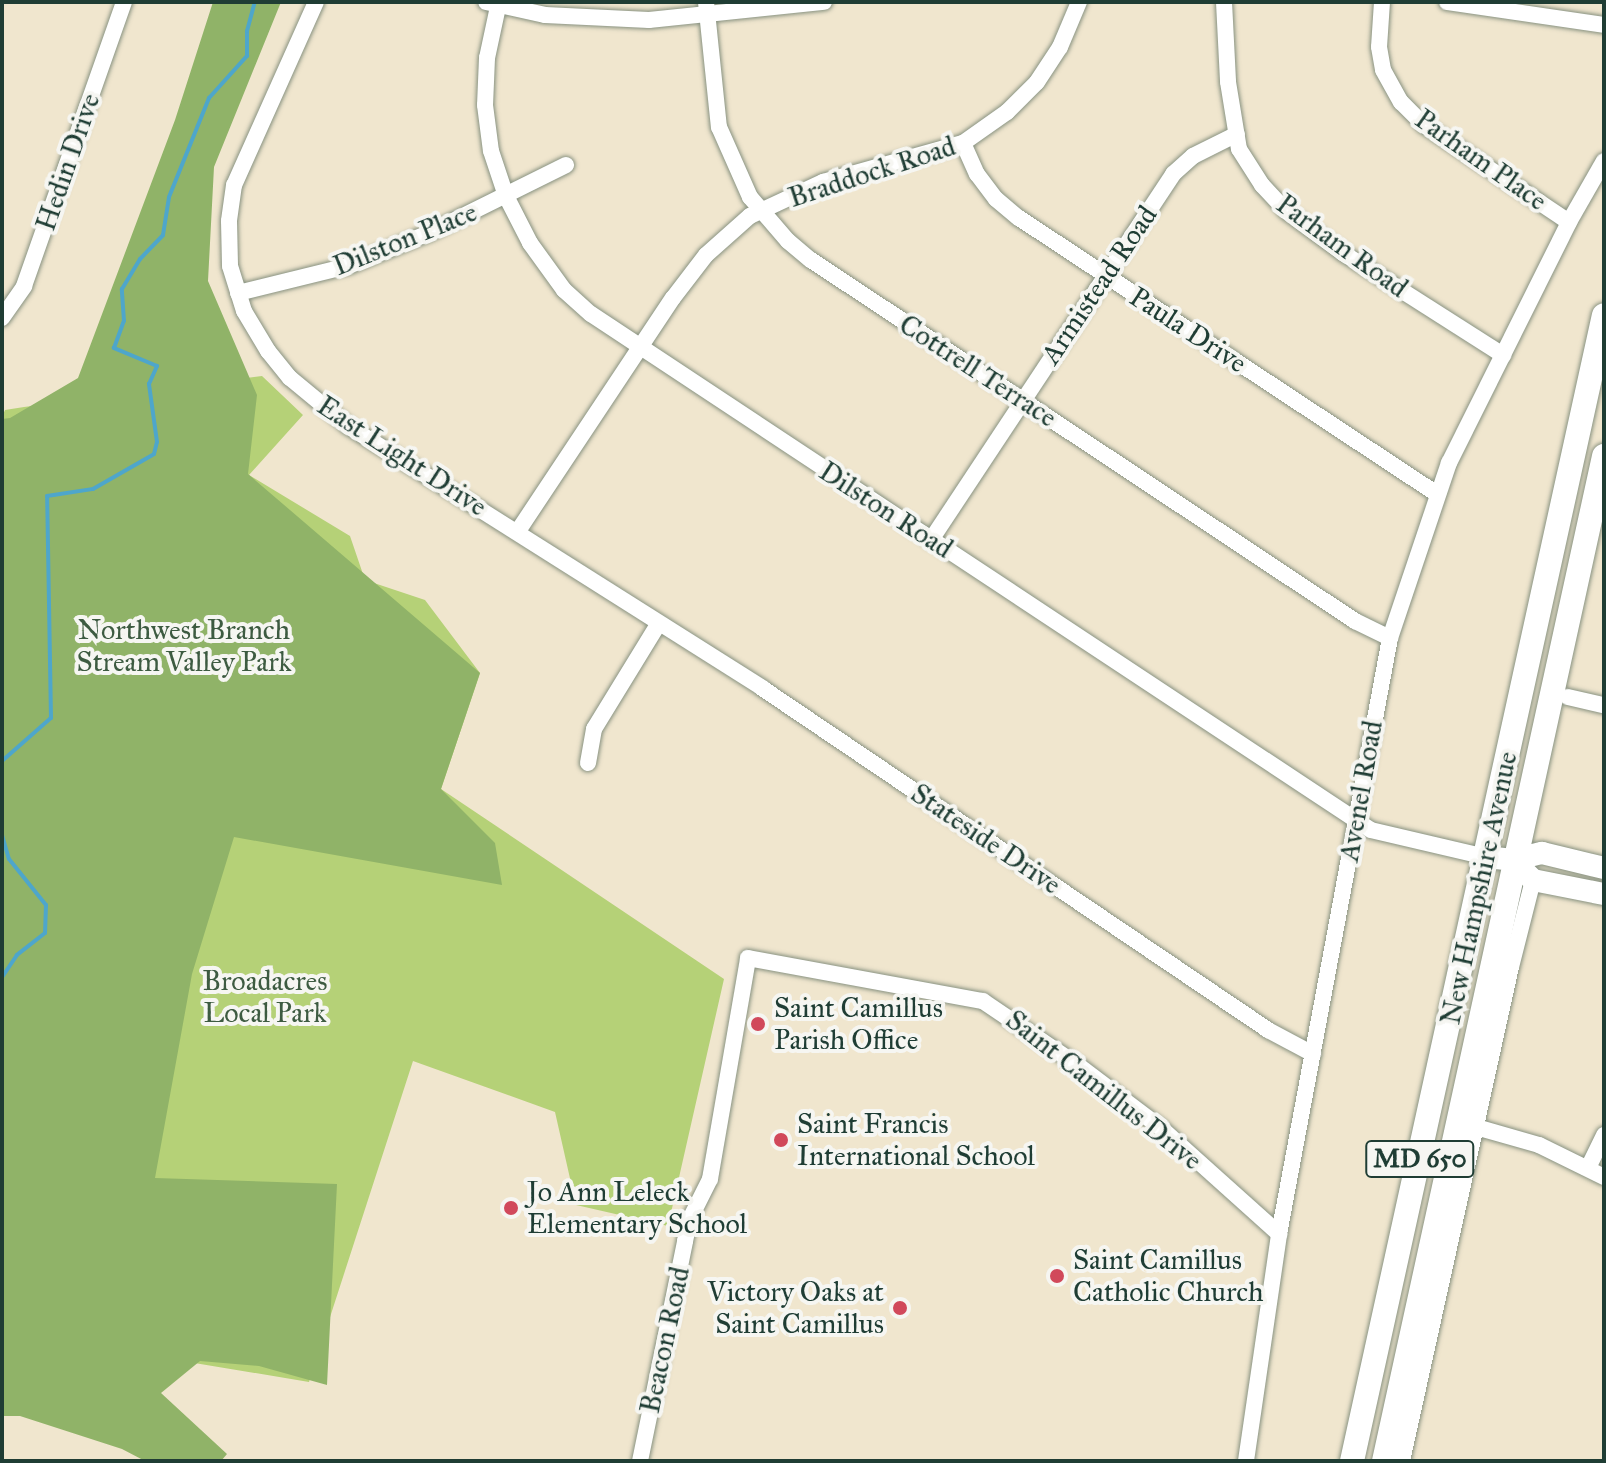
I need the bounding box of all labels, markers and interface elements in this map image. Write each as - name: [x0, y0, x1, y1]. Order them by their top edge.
- street label: Hedin Drive: [29, 89, 107, 235]
- street label: Parham Place: [1409, 102, 1553, 218]
- street label: Braddock Road: [784, 129, 960, 215]
- street label: Parham Road: [1270, 187, 1414, 305]
- street label: Dilston Place: [328, 195, 482, 283]
- street label: Armistead Road: [1034, 199, 1164, 371]
- street label: Paula Drive: [1123, 280, 1253, 380]
- street label: Cottrell Terrace: [893, 308, 1063, 434]
- street label: East Light Drive: [311, 389, 493, 523]
- street label: Dilston Road: [813, 454, 959, 566]
- park label: Northwest Branch Stream Valley Park: [77, 613, 291, 679]
- street label: Avenel Road: [1332, 718, 1390, 864]
- street label: New Hampshire Avenue: [1434, 748, 1524, 1028]
- street label: Stateside Drive: [905, 777, 1067, 901]
- park label: Broadacres Local Park: [203, 964, 327, 1030]
- place label: Saint Camillus Parish Office: [774, 991, 943, 1057]
- street label: Saint Camillus Drive: [999, 1003, 1209, 1177]
- marker: Saint Camillus Parish Office: [749, 1015, 767, 1033]
- place label: Saint Francis International School: [797, 1107, 1035, 1173]
- marker: Saint Francis International School: [772, 1131, 790, 1149]
- road number: MD 650: [1364, 1137, 1476, 1181]
- place label: Jo Ann Leleck Elementary School: [527, 1175, 747, 1241]
- marker: Jo Ann Leleck Elementary School: [502, 1199, 520, 1217]
- place label: Saint Camillus Catholic Church: [1073, 1243, 1264, 1309]
- street label: Beacon Road: [633, 1264, 697, 1416]
- marker: Saint Camillus Catholic Church: [1048, 1267, 1066, 1285]
- place label: Victory Oaks at Saint Camillus: [707, 1275, 884, 1341]
- marker: Victory Oaks at Saint Camillus: [891, 1299, 909, 1317]

